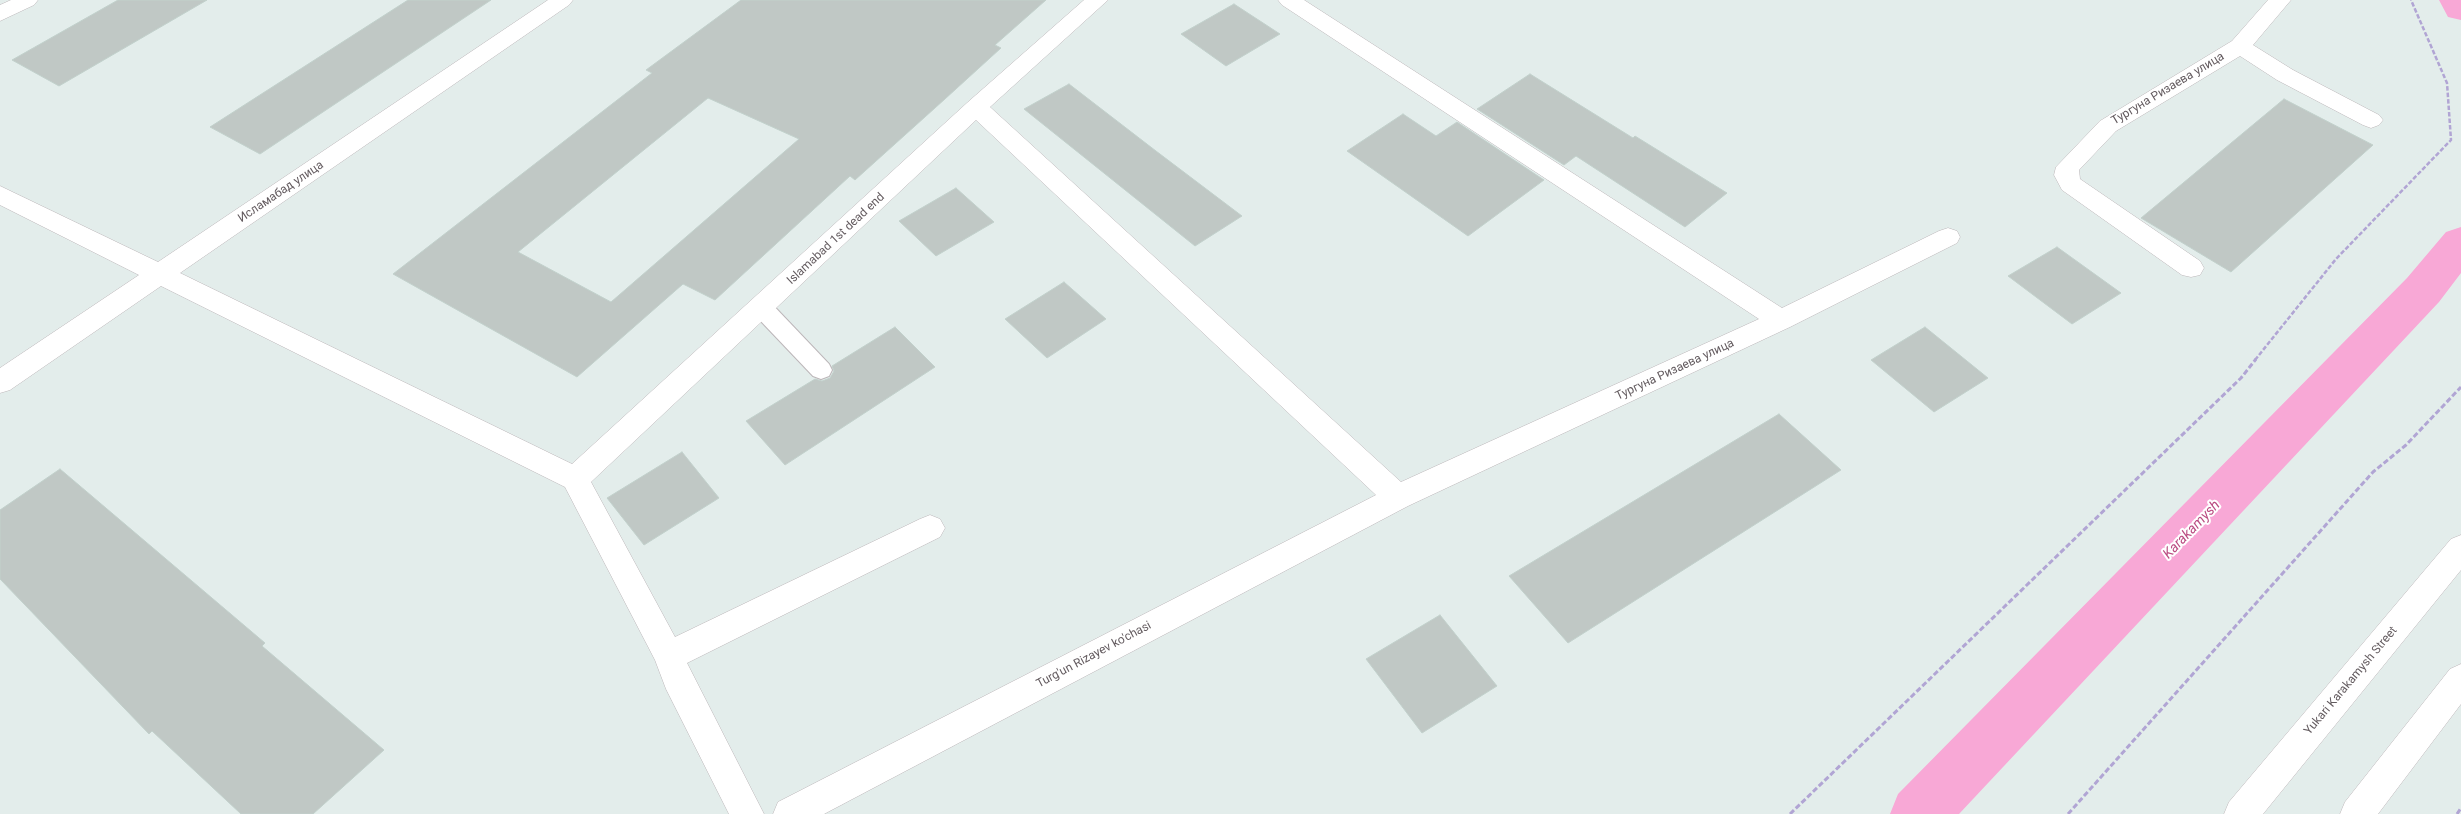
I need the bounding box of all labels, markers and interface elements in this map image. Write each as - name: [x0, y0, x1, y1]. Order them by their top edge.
- street label: Тургуна Ризаева улица: [2109, 50, 2227, 128]
- street label: Исламабад улица: [235, 158, 327, 226]
- street label: Islamabad 1st dead end: [784, 190, 888, 288]
- street label: Тургуна Ризаева улица: [1613, 336, 1737, 404]
- water label: Karakamysh: [2160, 497, 2224, 563]
- street label: Turg'un Rizayev ko'chasi: [1034, 619, 1154, 691]
- street label: Yukari Karakamysh Street: [2302, 624, 2400, 738]

